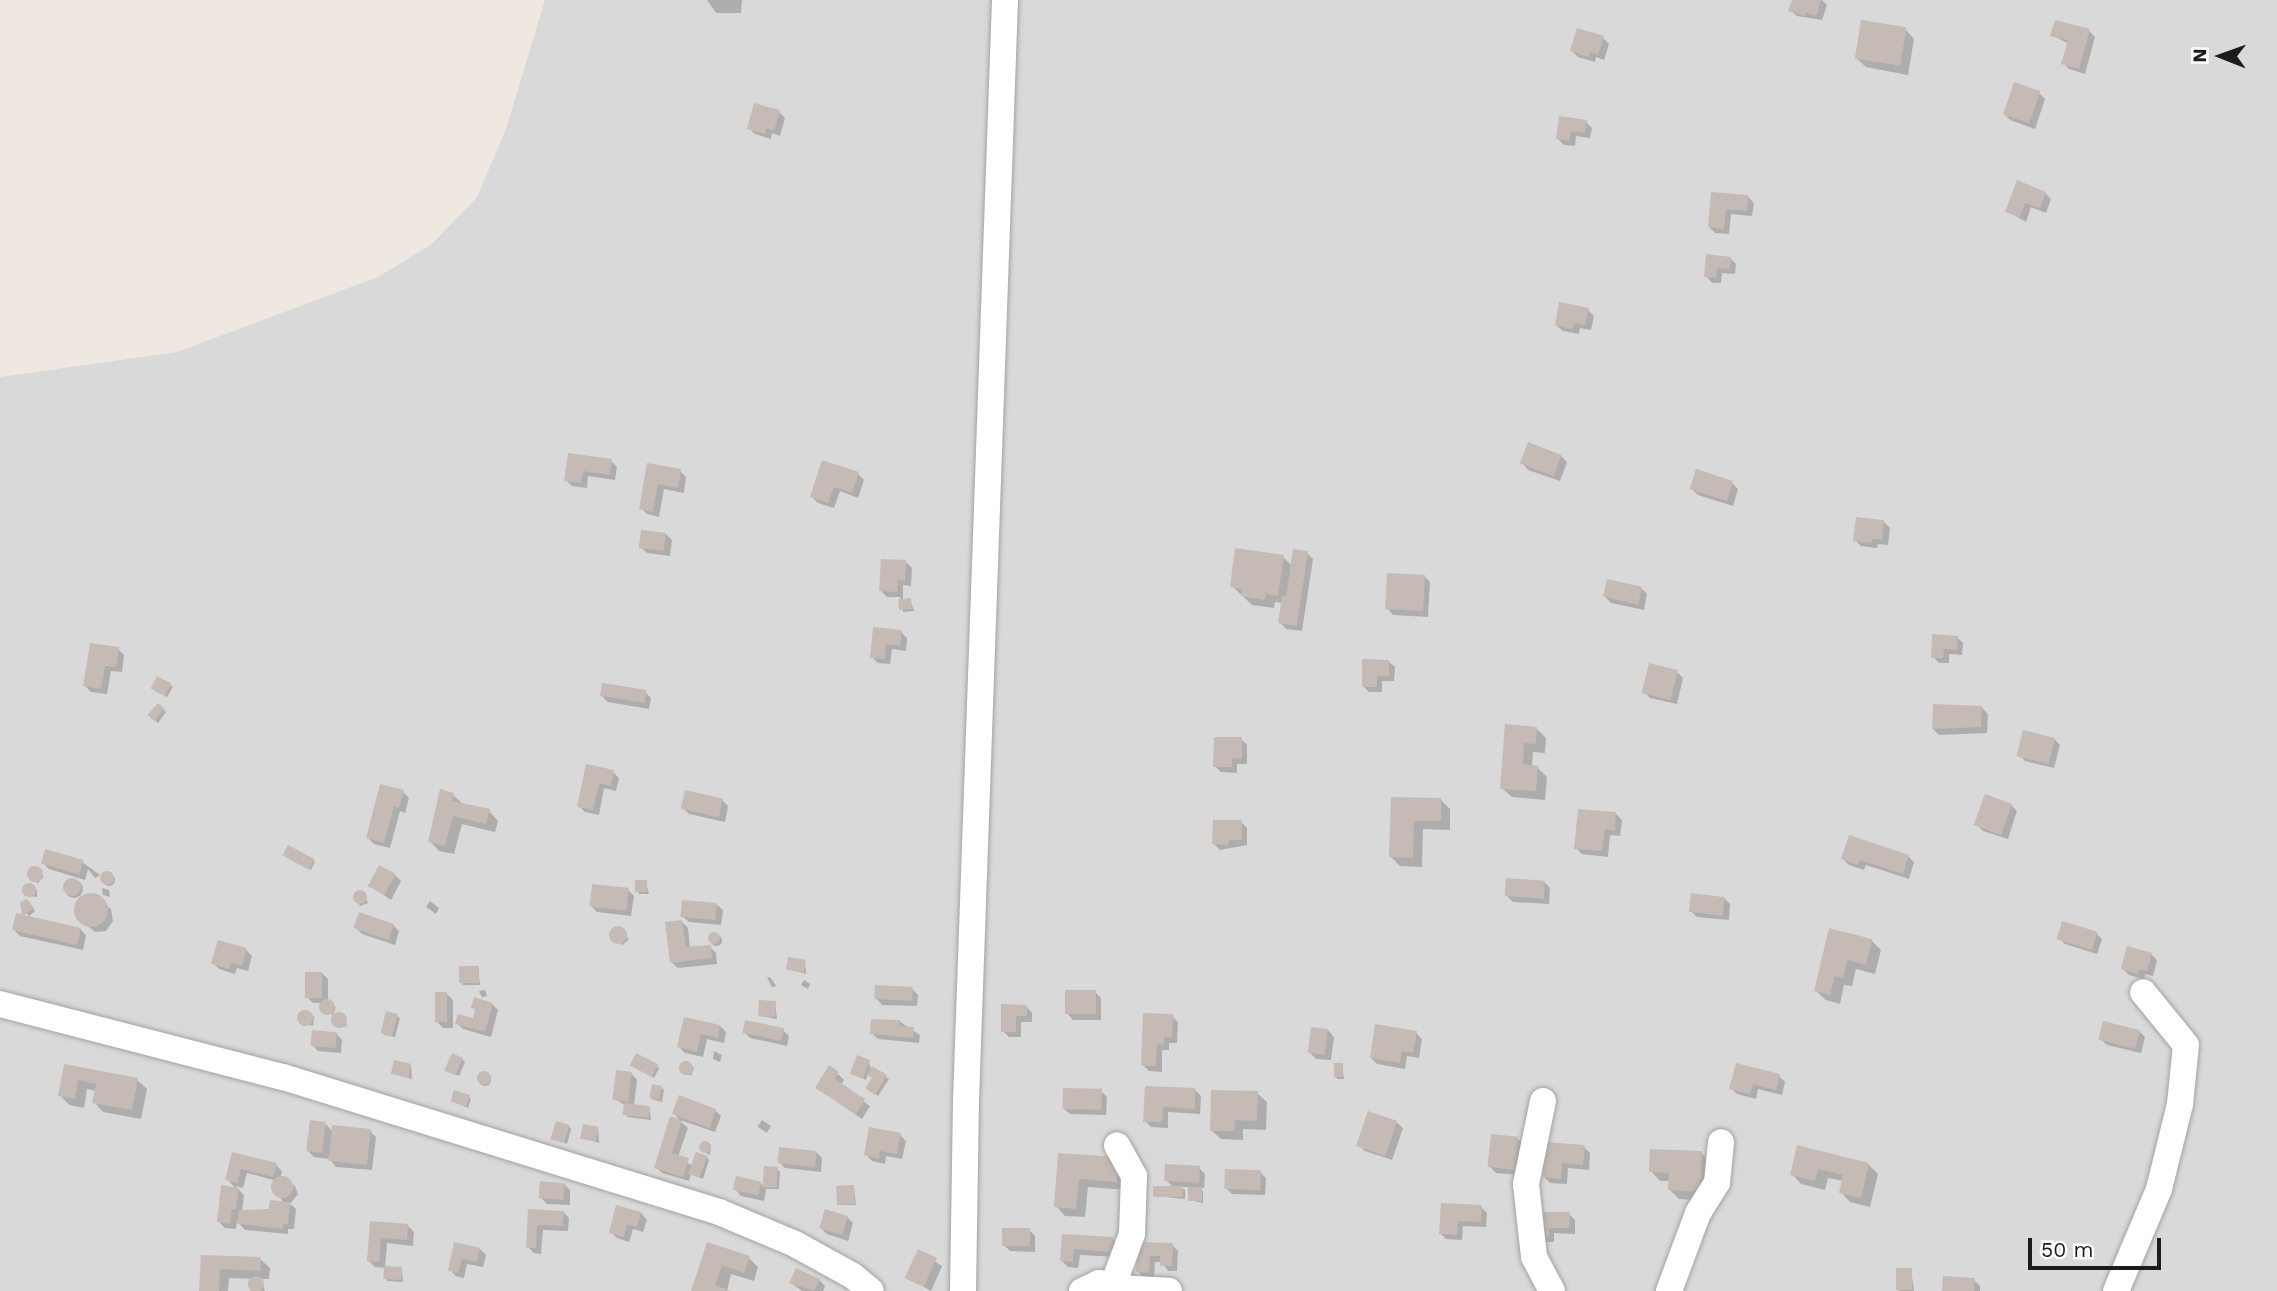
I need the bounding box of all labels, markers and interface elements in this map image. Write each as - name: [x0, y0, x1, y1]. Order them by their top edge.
- north arrow: [2186, 21, 2256, 91]
- text: N: [2188, 48, 2211, 63]
- scale bar: [2032, 1224, 2165, 1268]
- text: 50 m: [2041, 1237, 2093, 1262]

